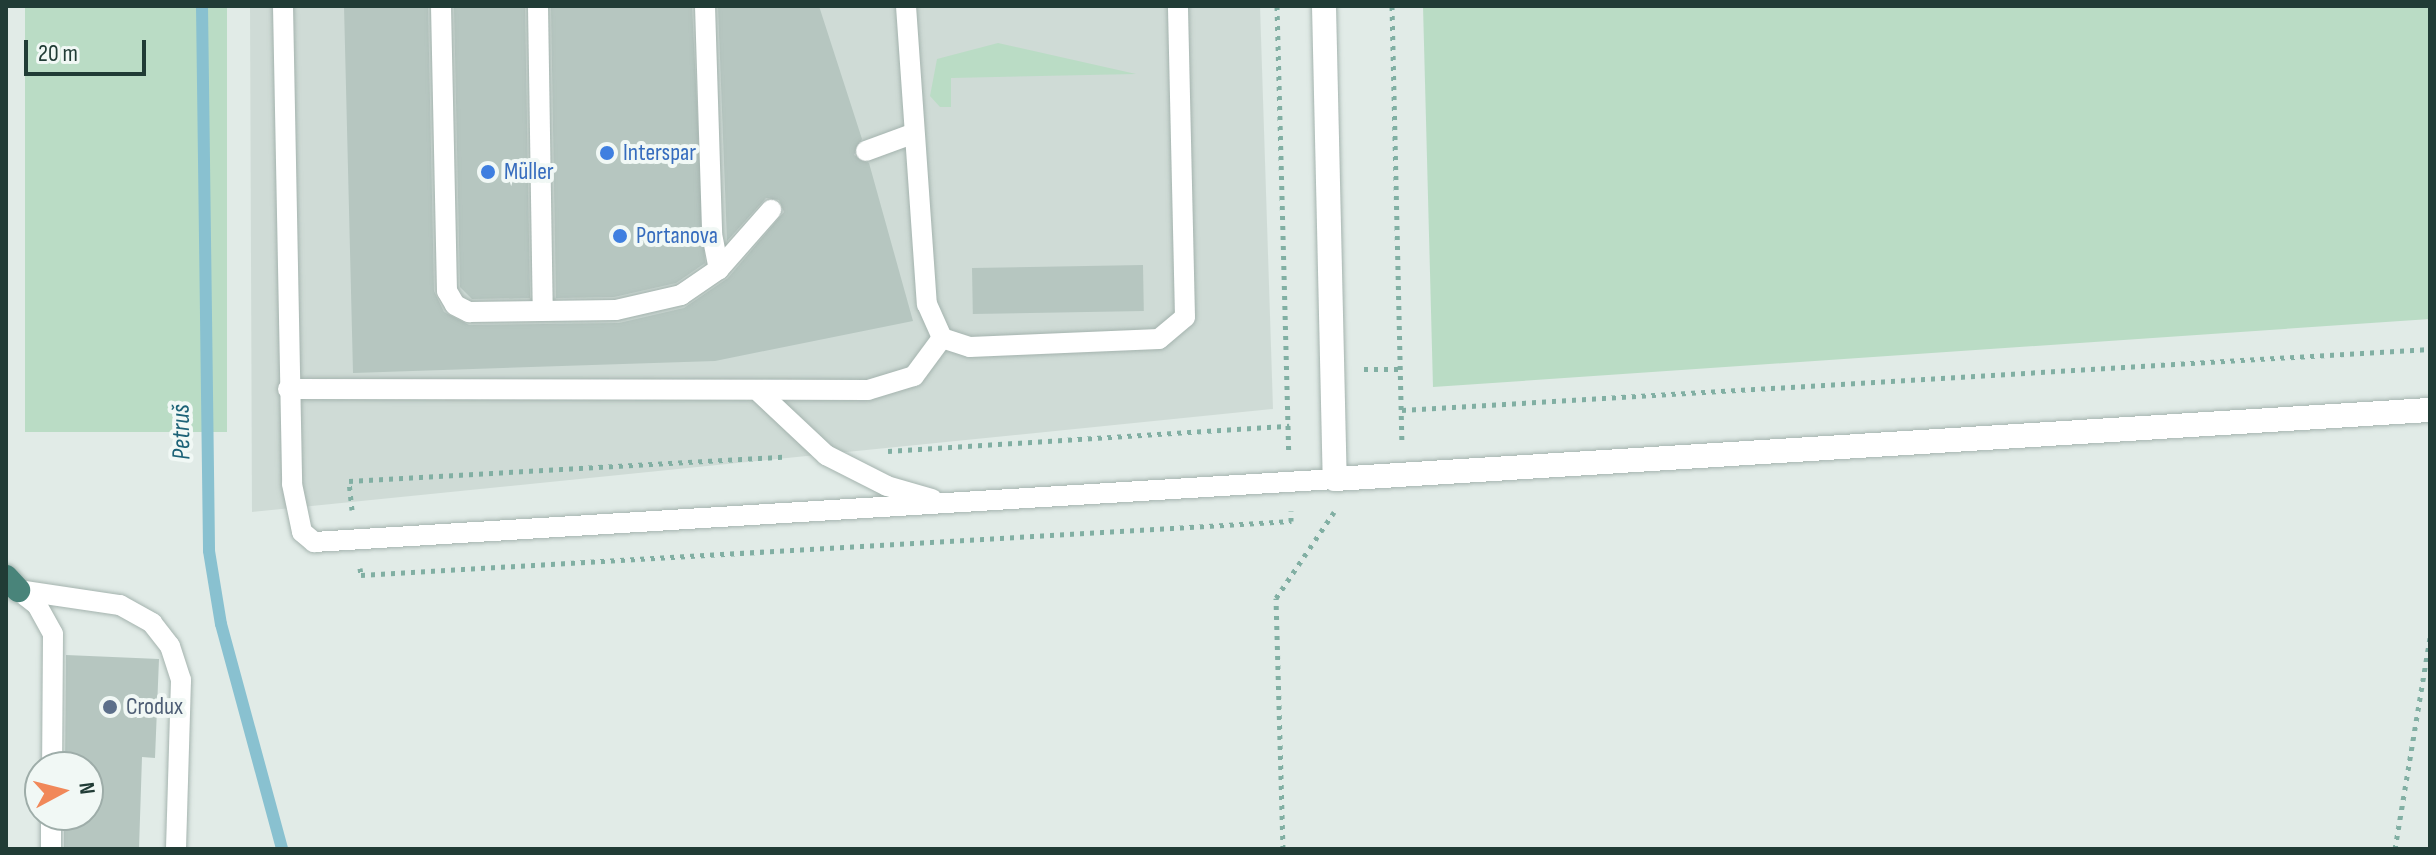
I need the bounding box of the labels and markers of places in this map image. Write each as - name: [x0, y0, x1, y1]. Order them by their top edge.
- place label: Interspar: [623, 139, 696, 167]
- marker: Interspar: [598, 144, 616, 162]
- place label: Müller: [504, 158, 554, 186]
- marker: Müller: [479, 163, 497, 181]
- place label: Portanova: [636, 222, 718, 250]
- marker: Portanova: [611, 227, 629, 245]
- place label: Crodux: [126, 693, 183, 721]
- marker: Crodux: [101, 698, 119, 716]

